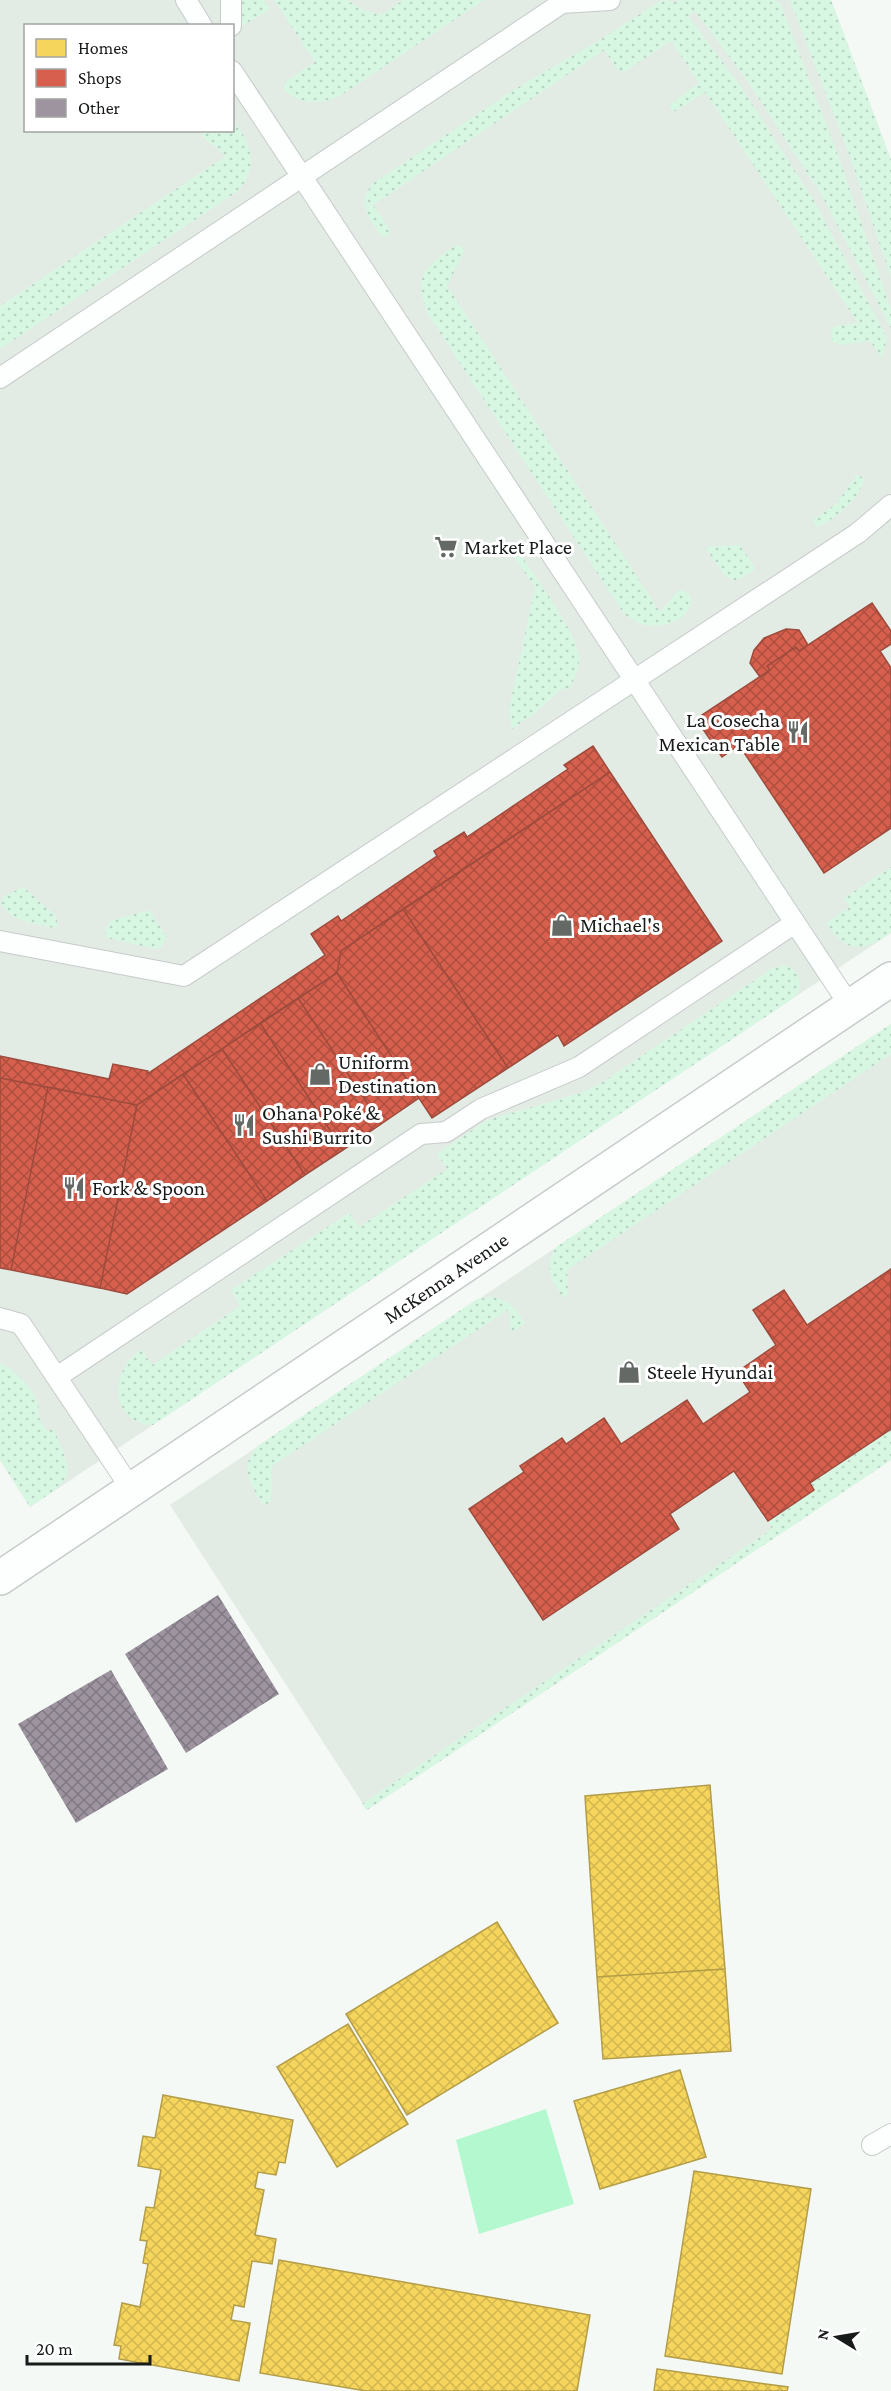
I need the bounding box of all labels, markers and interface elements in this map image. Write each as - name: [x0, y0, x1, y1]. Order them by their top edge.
- legend: [24, 24, 234, 132]
- text: Homes: [78, 38, 128, 58]
- text: Shops: [78, 68, 122, 88]
- text: Other: [78, 98, 121, 118]
- supermarket icon: Market Place: [433, 534, 459, 560]
- place label: Market Place: [464, 535, 572, 559]
- place label: La Cosecha Mexican Table: [659, 708, 780, 756]
- restaurant icon: La Cosecha Mexican Table: [785, 719, 811, 745]
- shop icon: Michael's: [549, 912, 575, 938]
- place label: Michael's: [580, 913, 660, 937]
- place label: Uniform Destination: [338, 1050, 437, 1098]
- shop icon: Uniform Destination: [307, 1061, 333, 1087]
- place label: Ohana Poké & Sushi Burrito: [262, 1101, 381, 1149]
- restaurant icon: Ohana Poké & Sushi Burrito: [231, 1112, 257, 1138]
- restaurant icon: Fork & Spoon: [61, 1175, 87, 1201]
- place label: Fork & Spoon: [92, 1176, 205, 1200]
- street label: McKenna Avenue: [379, 1227, 513, 1329]
- shop icon: Steele Hyundai: [616, 1359, 642, 1385]
- place label: Steele Hyundai: [647, 1360, 773, 1384]
- north arrow: [807, 2307, 867, 2367]
- text: N: [813, 2327, 832, 2341]
- scale bar: [27, 2328, 150, 2366]
- text: 20 m: [36, 2339, 73, 2359]

